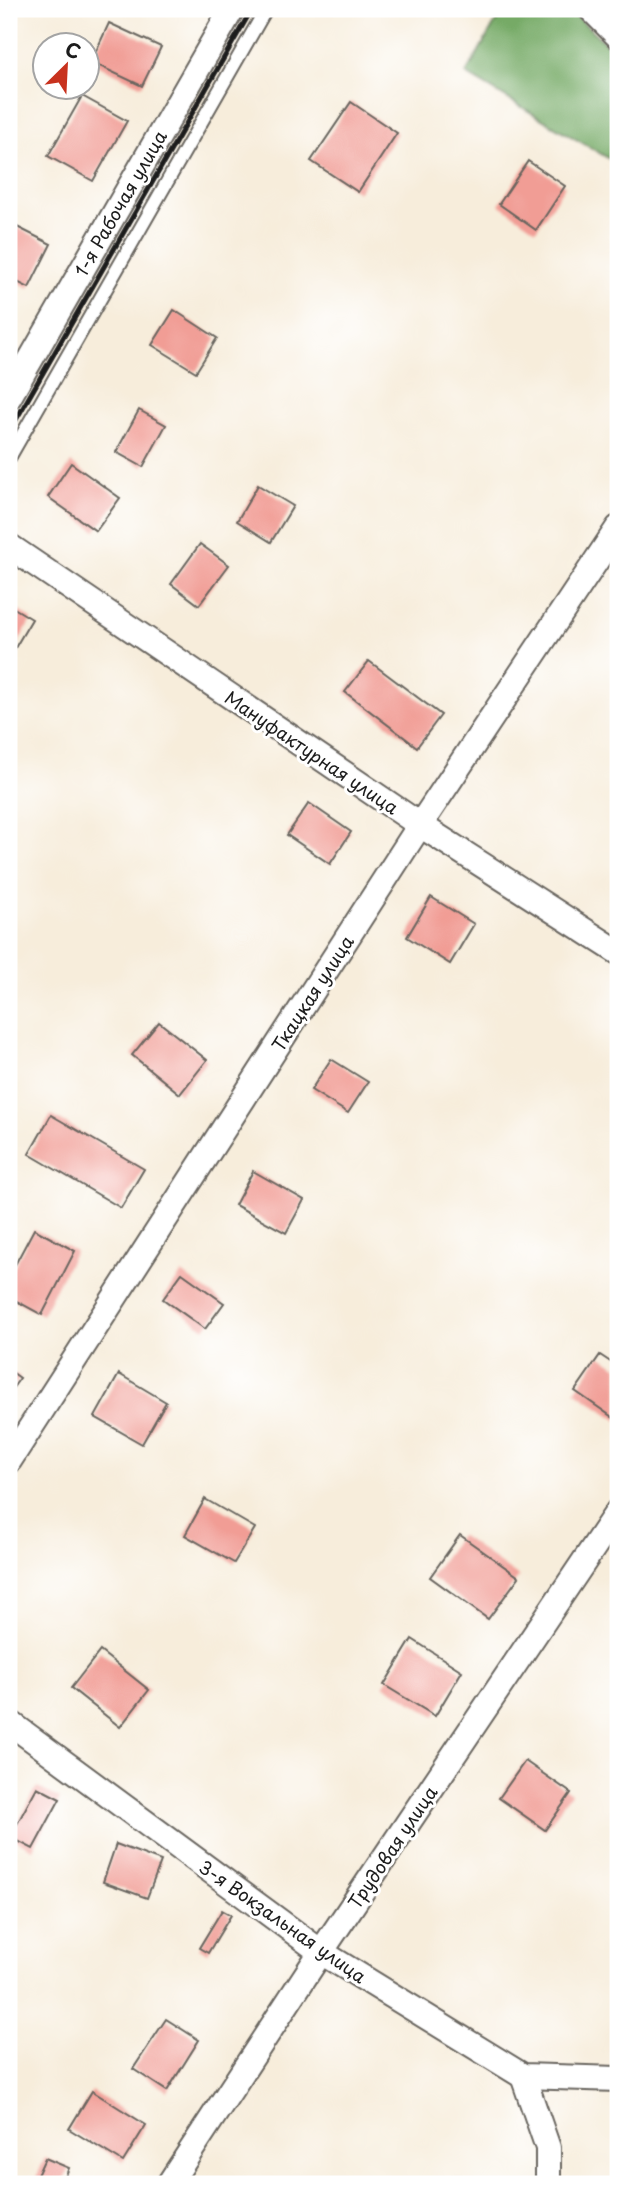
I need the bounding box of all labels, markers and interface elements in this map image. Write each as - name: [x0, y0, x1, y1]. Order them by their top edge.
- north arrow: [32, 32, 102, 102]
- text: С: [61, 34, 86, 65]
- street label: 1-я Рабочая улица: [67, 124, 173, 281]
- street label: Мануфактурная улица: [220, 684, 405, 821]
- street label: Ткацкая улица: [264, 929, 360, 1056]
- street label: Трудовая улица: [341, 1780, 444, 1914]
- street label: 3-я Вокзальная улица: [194, 1853, 373, 1989]

